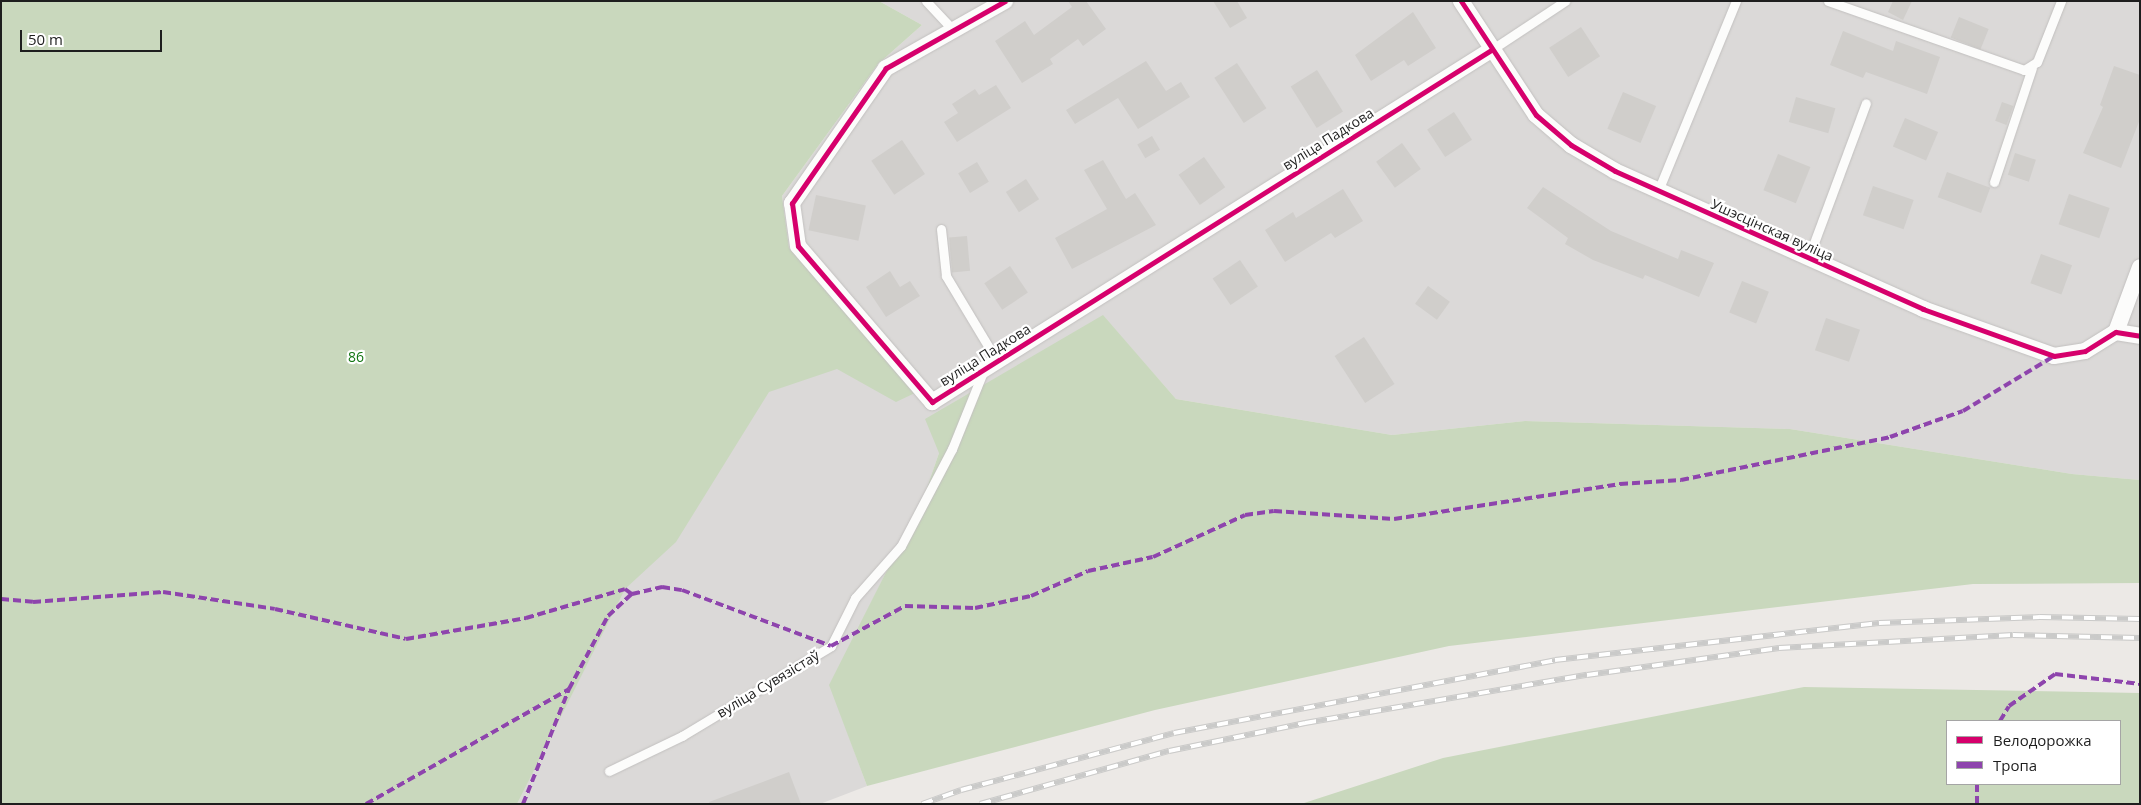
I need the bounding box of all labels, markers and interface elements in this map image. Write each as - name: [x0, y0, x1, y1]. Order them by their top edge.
- scale bar: [22, 20, 165, 52]
- text: 50 m: [28, 29, 63, 49]
- street label: вуліца Падкова: [1279, 104, 1377, 174]
- street label: Ушэсцінская вуліца: [1708, 195, 1836, 265]
- street label: вуліца Падкова: [936, 320, 1034, 390]
- park label: 86: [348, 349, 364, 365]
- street label: вуліца Сувязістаў: [714, 647, 822, 721]
- legend: [1946, 720, 2121, 785]
- text: Велодорожка: [1993, 730, 2092, 750]
- text: Тропа: [1993, 755, 2037, 775]

